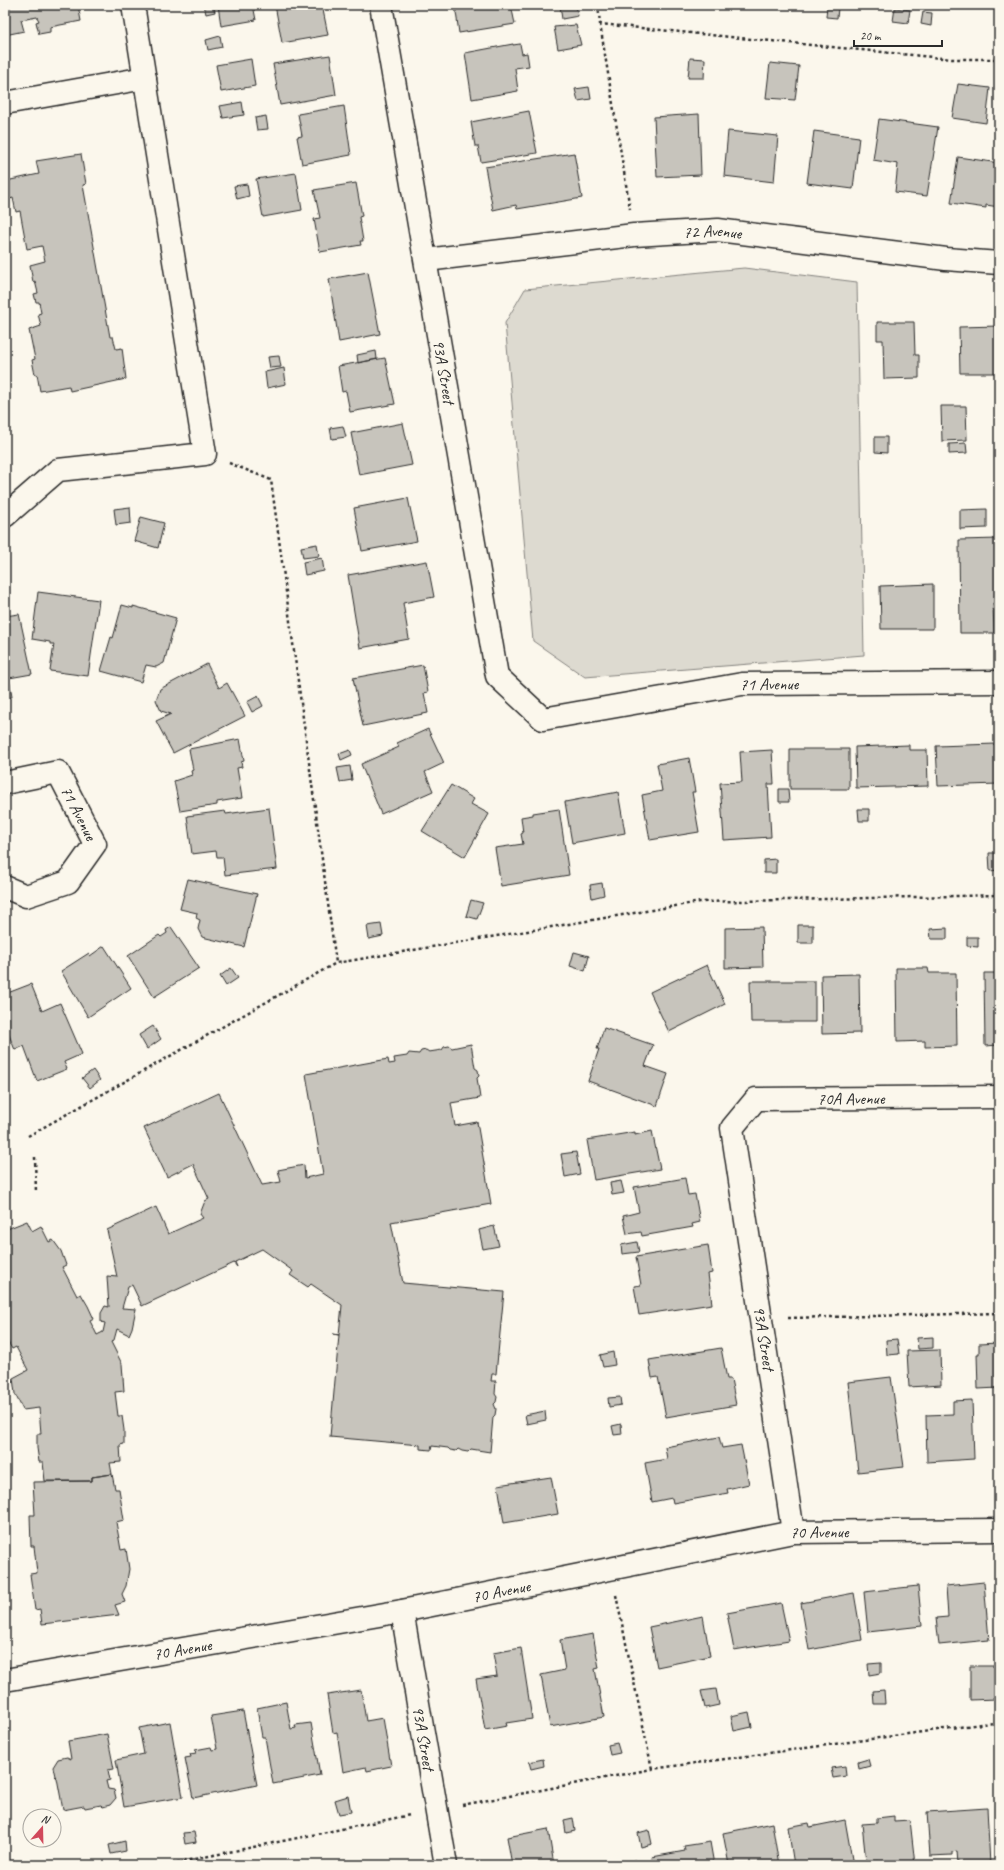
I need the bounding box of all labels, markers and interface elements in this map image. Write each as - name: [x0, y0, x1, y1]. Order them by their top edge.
- scale bar: [854, 22, 942, 48]
- text: 20 m: [860, 28, 882, 44]
- street label: 72 Avenue: [683, 219, 744, 244]
- street label: 93A Street: [428, 338, 461, 408]
- street label: 71 Avenue: [740, 673, 800, 695]
- street label: 71 Avenue: [56, 782, 102, 845]
- street label: 70A Avenue: [817, 1087, 886, 1109]
- street label: 93A Street: [749, 1304, 780, 1374]
- street label: 70 Avenue: [790, 1521, 850, 1543]
- street label: 70 Avenue: [470, 1575, 533, 1607]
- street label: 70 Avenue: [152, 1634, 214, 1665]
- street label: 93A Street: [408, 1704, 440, 1774]
- north arrow: [22, 1808, 62, 1848]
- text: N: [40, 1811, 53, 1827]

